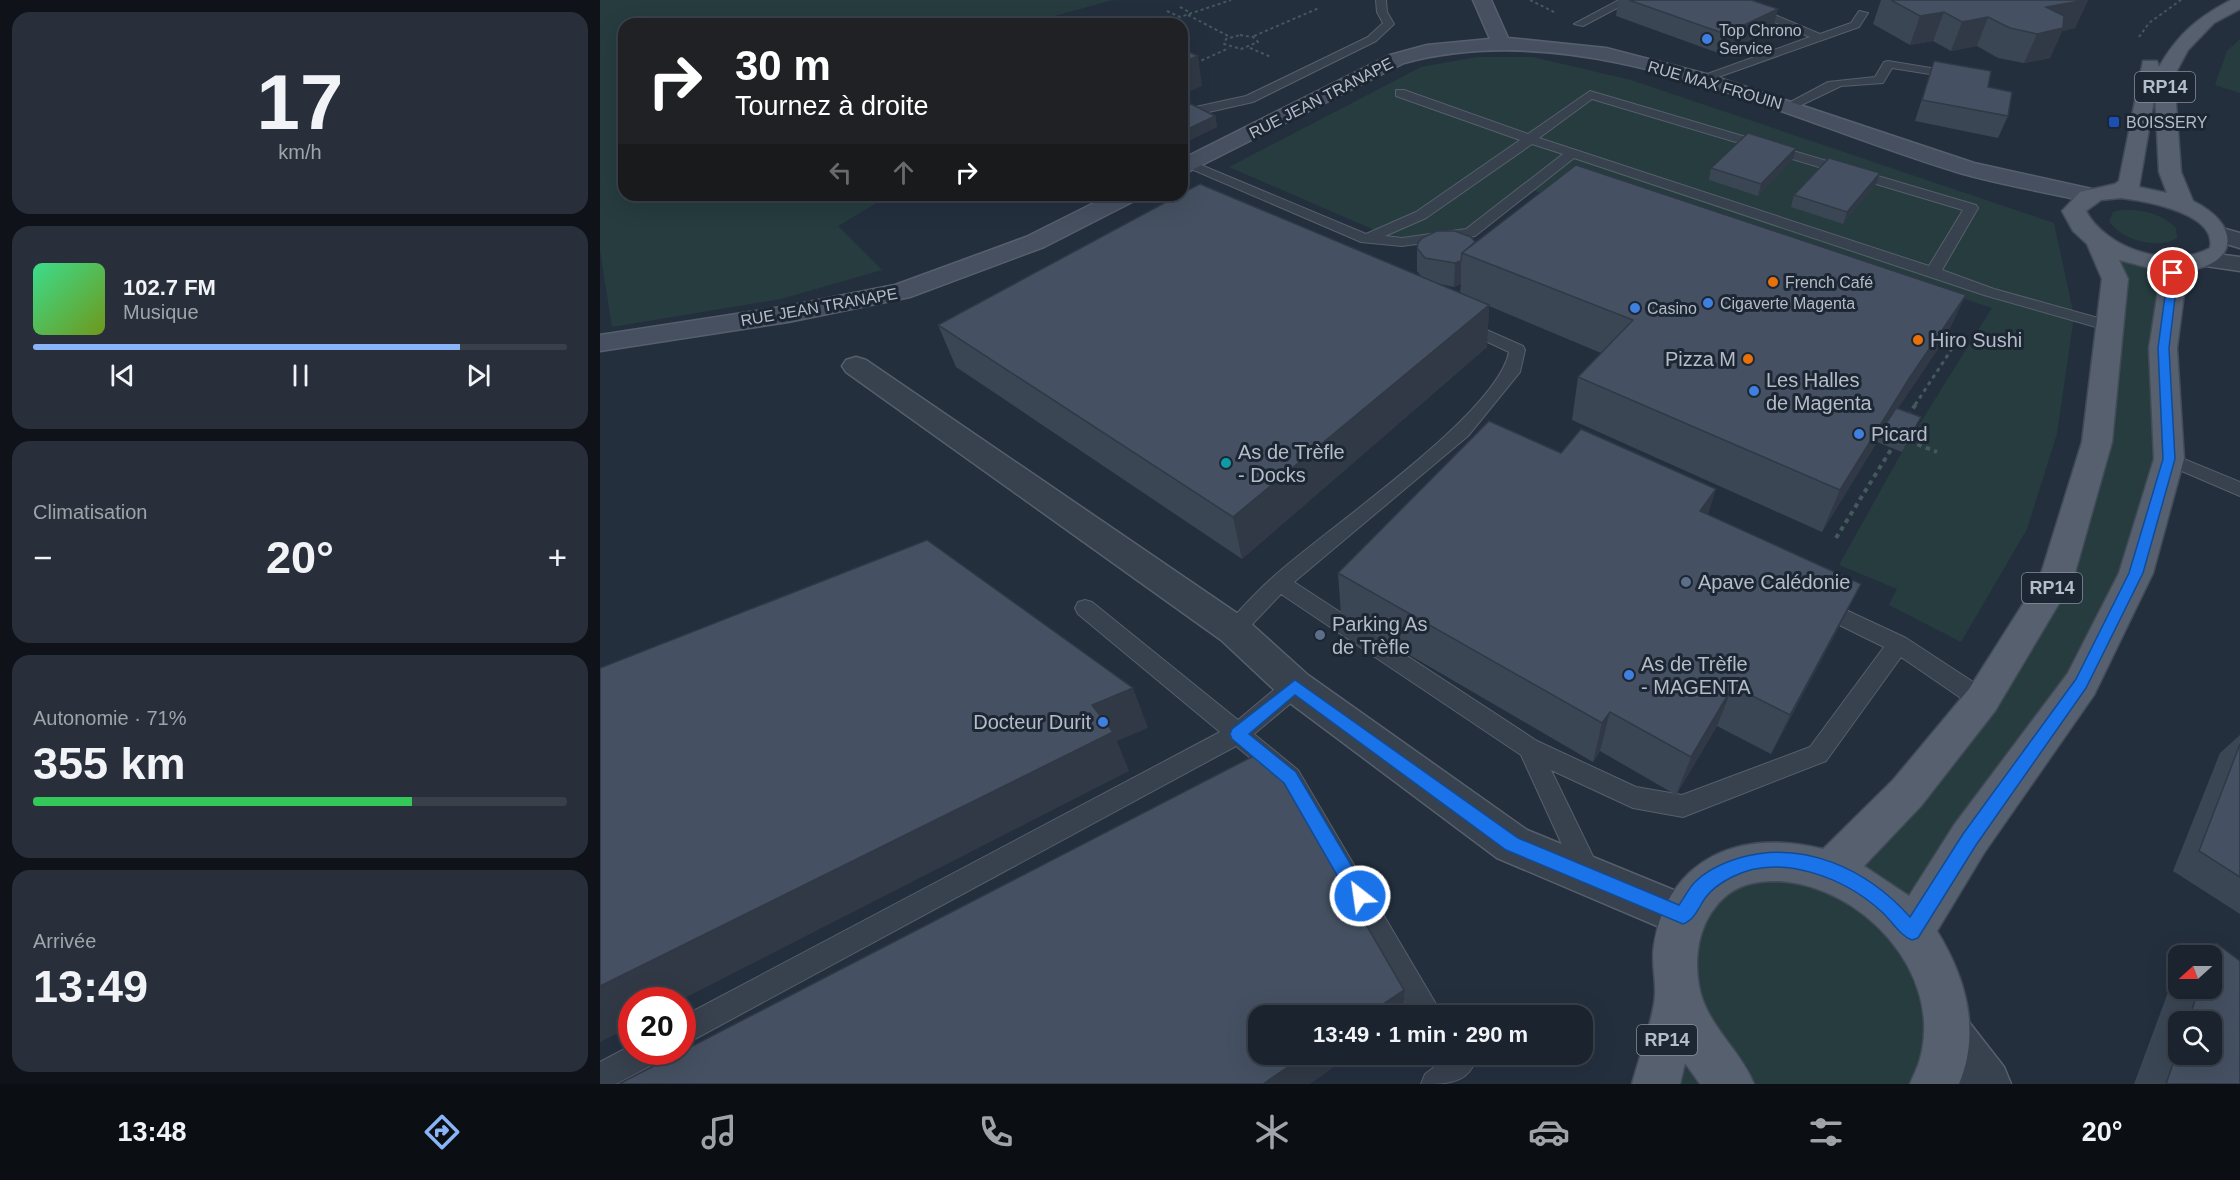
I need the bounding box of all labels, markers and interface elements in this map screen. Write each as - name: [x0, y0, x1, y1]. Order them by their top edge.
- place label: Top Chrono Service: [1719, 22, 1802, 57]
- marker: Top Chrono Service: [1700, 32, 1714, 46]
- icon: right: [636, 42, 714, 120]
- text: 30 m: [735, 42, 831, 89]
- street label: RUE JEAN TRANAPE: [1246, 54, 1396, 142]
- text: 17: [257, 58, 343, 146]
- street label: RUE MAX FROUIN: [1646, 58, 1784, 112]
- road number: RP14: [2135, 72, 2195, 102]
- text: Tournez à droite: [735, 91, 929, 121]
- place label: BOISSERY: [2126, 114, 2208, 131]
- marker: BOISSERY: [2107, 115, 2121, 129]
- text: km/h: [278, 141, 322, 163]
- icon: left: [824, 156, 857, 189]
- icon: ahead: [887, 156, 920, 189]
- icon: right: [950, 156, 983, 189]
- pin: [2147, 247, 2198, 298]
- icon: arrive: [2156, 256, 2189, 289]
- place label: French Café: [1785, 274, 1873, 291]
- text: 102.7 FM: [123, 275, 216, 300]
- marker: French Café: [1766, 275, 1780, 289]
- street label: RUE JEAN TRANAPE: [739, 285, 899, 329]
- place label: Cigaverte Magenta: [1720, 295, 1855, 312]
- marker: Cigaverte Magenta: [1701, 296, 1715, 310]
- place label: Casino: [1647, 300, 1697, 317]
- text: Musique: [123, 301, 199, 323]
- marker: Casino: [1628, 301, 1642, 315]
- place label: Hiro Sushi: [1930, 329, 2022, 351]
- marker: Hiro Sushi: [1911, 333, 1925, 347]
- place label: Pizza M: [1665, 348, 1736, 370]
- marker: Pizza M: [1741, 352, 1755, 366]
- icon: previous: [106, 359, 139, 392]
- icon: pause: [284, 359, 317, 392]
- icon: next: [462, 359, 495, 392]
- place label: Les Halles de Magenta: [1766, 369, 1873, 414]
- marker: Les Halles de Magenta: [1747, 384, 1761, 398]
- place label: Picard: [1871, 423, 1928, 445]
- marker: Picard: [1852, 427, 1866, 441]
- place label: As de Trèfle - Docks: [1238, 441, 1345, 486]
- marker: As de Trèfle - Docks: [1219, 456, 1233, 470]
- text: Climatisation: [33, 501, 147, 523]
- text: 20°: [266, 532, 334, 583]
- text: −: [33, 539, 52, 576]
- text: +: [548, 539, 567, 576]
- place label: Apave Calédonie: [1698, 571, 1850, 593]
- road number: RP14: [2022, 573, 2082, 603]
- marker: Apave Calédonie: [1679, 575, 1693, 589]
- place label: Parking As de Trèfle: [1332, 613, 1428, 658]
- marker: Parking As de Trèfle: [1313, 628, 1327, 642]
- place label: As de Trèfle - MAGENTA: [1641, 653, 1751, 698]
- marker: As de Trèfle - MAGENTA: [1622, 668, 1636, 682]
- text: Autonomie · 71%: [33, 707, 186, 729]
- place label: Docteur Durit: [973, 711, 1091, 733]
- marker: Docteur Durit: [1096, 715, 1110, 729]
- text: 355 km: [33, 738, 186, 789]
- position arrow: [1328, 864, 1392, 928]
- text: Arrivée: [33, 930, 96, 952]
- north arrow: [2168, 945, 2222, 999]
- map controls: [2168, 945, 2222, 1065]
- text: 13:49: [33, 961, 148, 1012]
- speed limit sign: 20: [618, 987, 696, 1065]
- button: search: [2168, 1011, 2222, 1065]
- text: 13:49 · 1 min · 290 m: [1313, 1022, 1528, 1047]
- road number: RP14: [1637, 1025, 1697, 1055]
- icon: directions: [421, 1111, 463, 1153]
- icon: music: [698, 1111, 740, 1153]
- icon: phone: [975, 1111, 1017, 1153]
- icon: climate: [1251, 1111, 1293, 1153]
- icon: car: [1528, 1111, 1570, 1153]
- icon: filters: [1805, 1111, 1847, 1153]
- text: 13:48: [117, 1117, 186, 1147]
- text: 20°: [2082, 1117, 2123, 1147]

